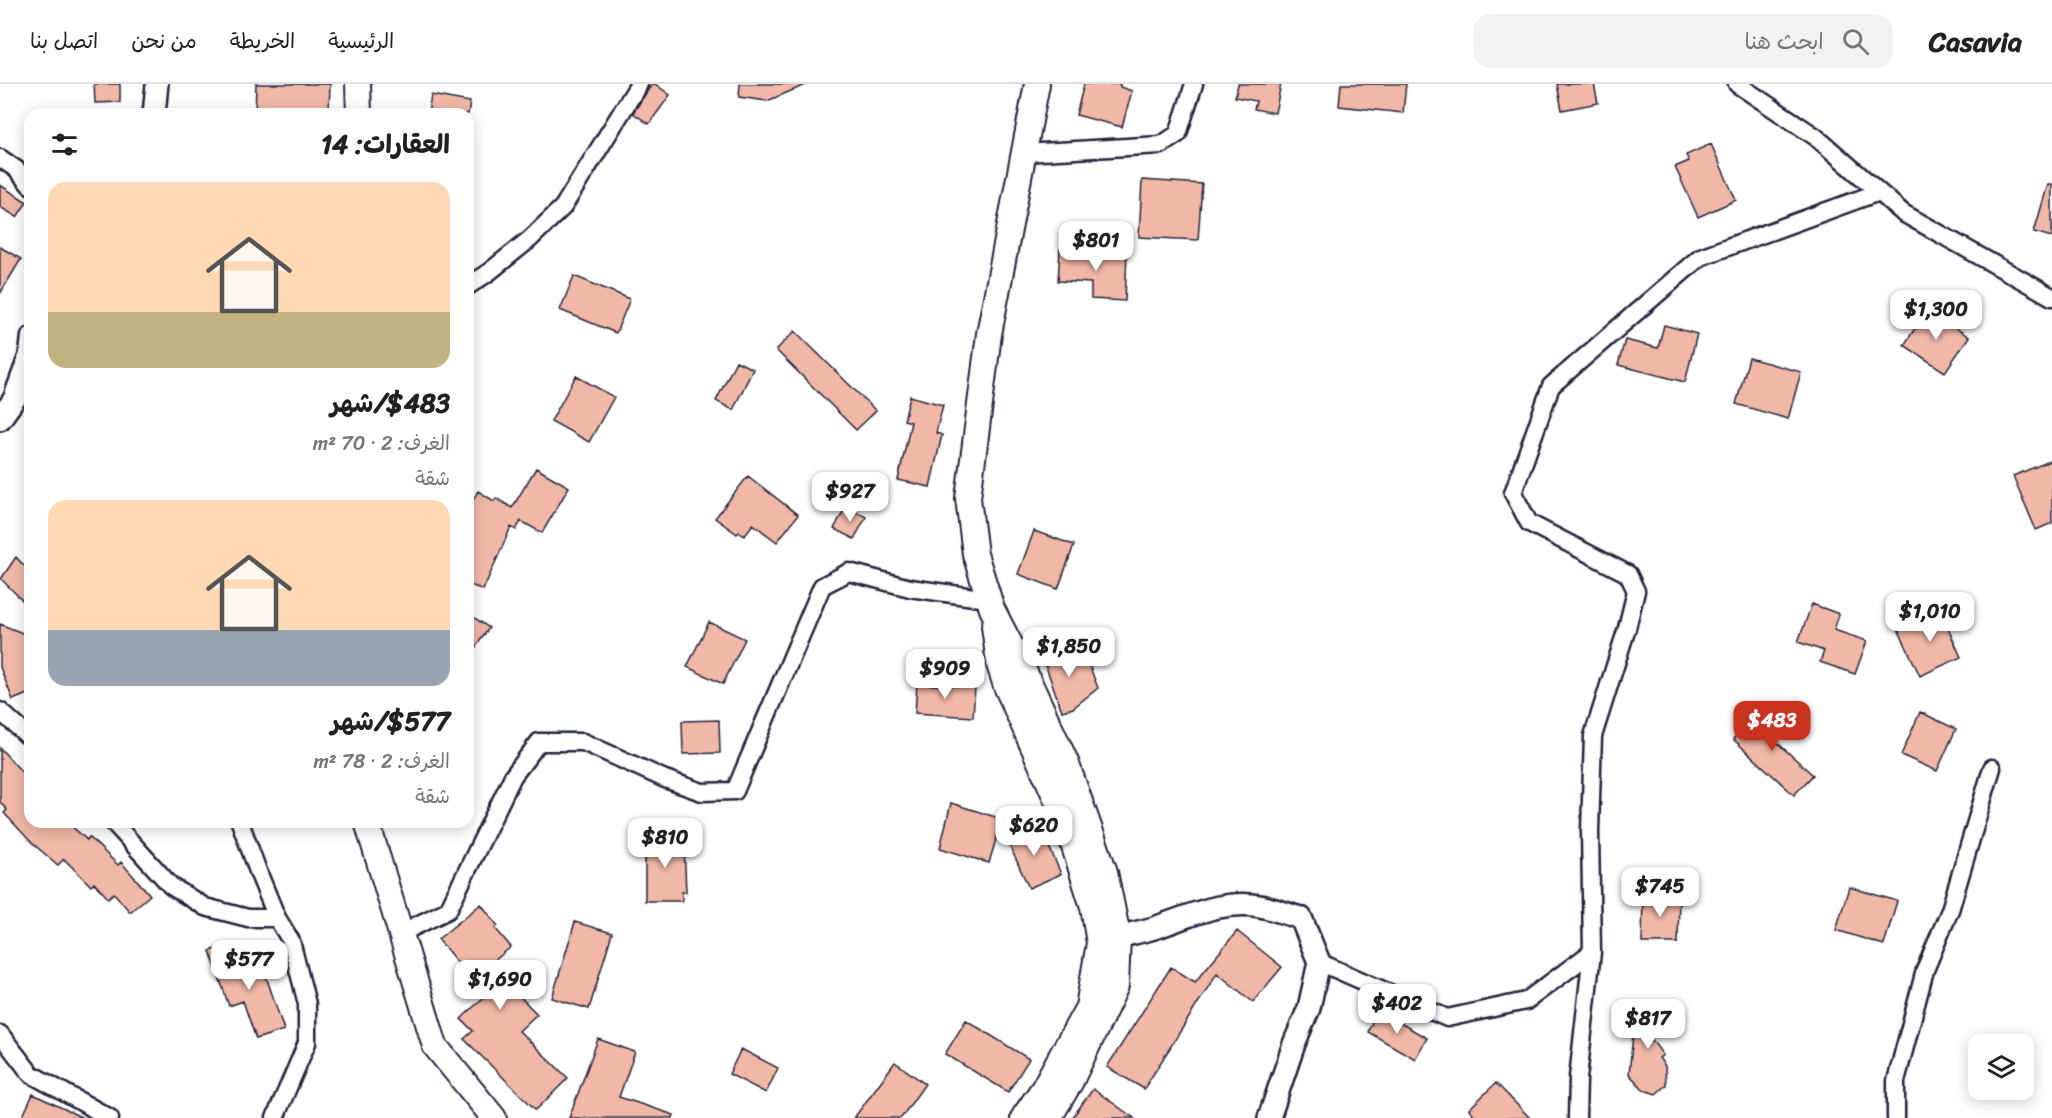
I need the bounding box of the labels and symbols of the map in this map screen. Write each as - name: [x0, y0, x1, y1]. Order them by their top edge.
- pin: $801: [1060, 221, 1132, 272]
- pin: $1,300: [1887, 290, 1985, 341]
- pin: $927: [814, 472, 886, 523]
- pin: $1,010: [1881, 592, 1979, 643]
- pin: $1,850: [1020, 627, 1118, 678]
- pin: $909: [909, 649, 981, 700]
- pin: $483: [1736, 701, 1808, 752]
- pin: $620: [998, 806, 1070, 857]
- pin: $810: [629, 818, 701, 869]
- pin: $745: [1624, 867, 1696, 918]
- pin: $577: [213, 940, 285, 991]
- pin: $1,690: [451, 960, 549, 1011]
- pin: $402: [1361, 984, 1433, 1035]
- pin: $817: [1612, 999, 1684, 1050]

